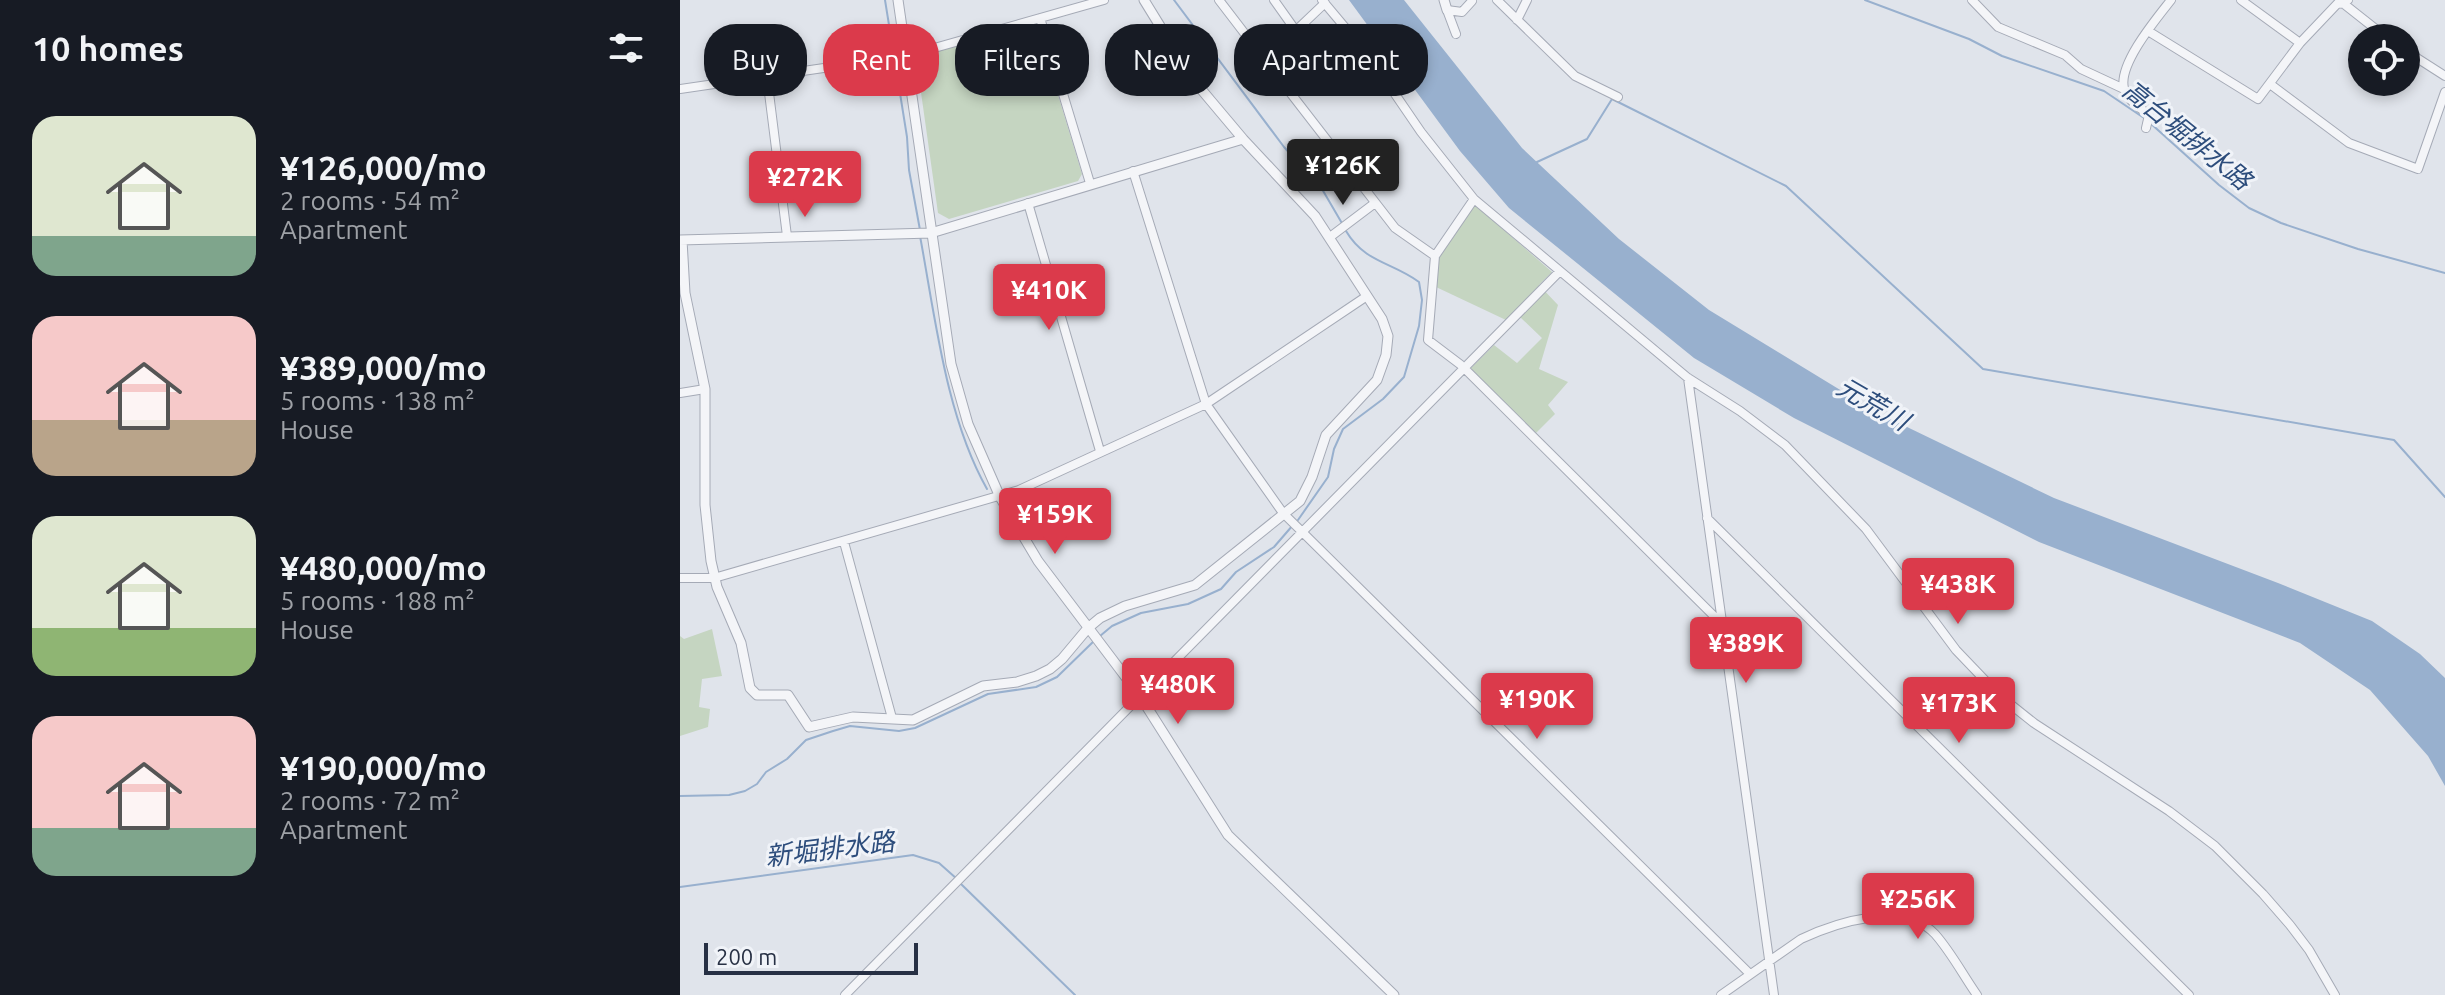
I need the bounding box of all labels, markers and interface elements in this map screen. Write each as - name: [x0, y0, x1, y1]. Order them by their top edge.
- chip: Buy: [704, 24, 807, 96]
- chip: Rent: [823, 24, 939, 96]
- chip: Filters: [955, 24, 1089, 96]
- chip: New: [1105, 24, 1218, 96]
- chip: Apartment: [1234, 24, 1428, 96]
- map controls: [2348, 24, 2420, 96]
- button: locate: [2348, 24, 2420, 96]
- icon: filters: [604, 26, 648, 70]
- text: 10 homes: [32, 29, 184, 67]
- water label: 高台堀排水路: [2118, 74, 2259, 196]
- pin: ¥126K: [1287, 139, 1399, 207]
- icon: home: [96, 148, 192, 244]
- text: ¥126,000/mo: [280, 148, 487, 186]
- text: ¥126K: [1305, 150, 1381, 179]
- pin: ¥272K: [749, 151, 861, 219]
- text: ¥272K: [767, 162, 843, 191]
- text: 2 rooms · 54 m²: [280, 186, 460, 215]
- text: Apartment: [280, 215, 407, 244]
- pin: ¥410K: [993, 264, 1105, 332]
- text: ¥410K: [1011, 275, 1087, 304]
- icon: home: [96, 348, 192, 444]
- text: ¥389,000/mo: [280, 348, 487, 386]
- water label: 元荒川: [1832, 372, 1917, 437]
- text: 5 rooms · 138 m²: [280, 386, 475, 415]
- text: House: [280, 415, 354, 444]
- pin: ¥159K: [999, 488, 1111, 556]
- text: ¥159K: [1017, 499, 1093, 528]
- icon: home: [96, 548, 192, 644]
- text: ¥480,000/mo: [280, 548, 487, 586]
- pin: ¥438K: [1902, 558, 2014, 626]
- text: ¥438K: [1920, 569, 1996, 598]
- text: 5 rooms · 188 m²: [280, 586, 475, 615]
- text: House: [280, 615, 354, 644]
- pin: ¥389K: [1690, 617, 1802, 685]
- text: ¥389K: [1708, 628, 1784, 657]
- pin: ¥480K: [1122, 658, 1234, 726]
- text: ¥480K: [1140, 669, 1216, 698]
- pin: ¥190K: [1481, 673, 1593, 741]
- pin: ¥173K: [1903, 677, 2015, 745]
- text: ¥190K: [1499, 684, 1575, 713]
- text: ¥173K: [1921, 688, 1997, 717]
- icon: home: [96, 748, 192, 844]
- text: ¥190,000/mo: [280, 748, 487, 786]
- text: 2 rooms · 72 m²: [280, 786, 460, 815]
- text: Apartment: [280, 815, 407, 844]
- water label: 新堀排水路: [764, 826, 898, 871]
- pin: ¥256K: [1862, 873, 1974, 941]
- text: ¥256K: [1880, 884, 1956, 913]
- scale bar: [704, 939, 918, 975]
- text: 200 m: [716, 944, 777, 969]

